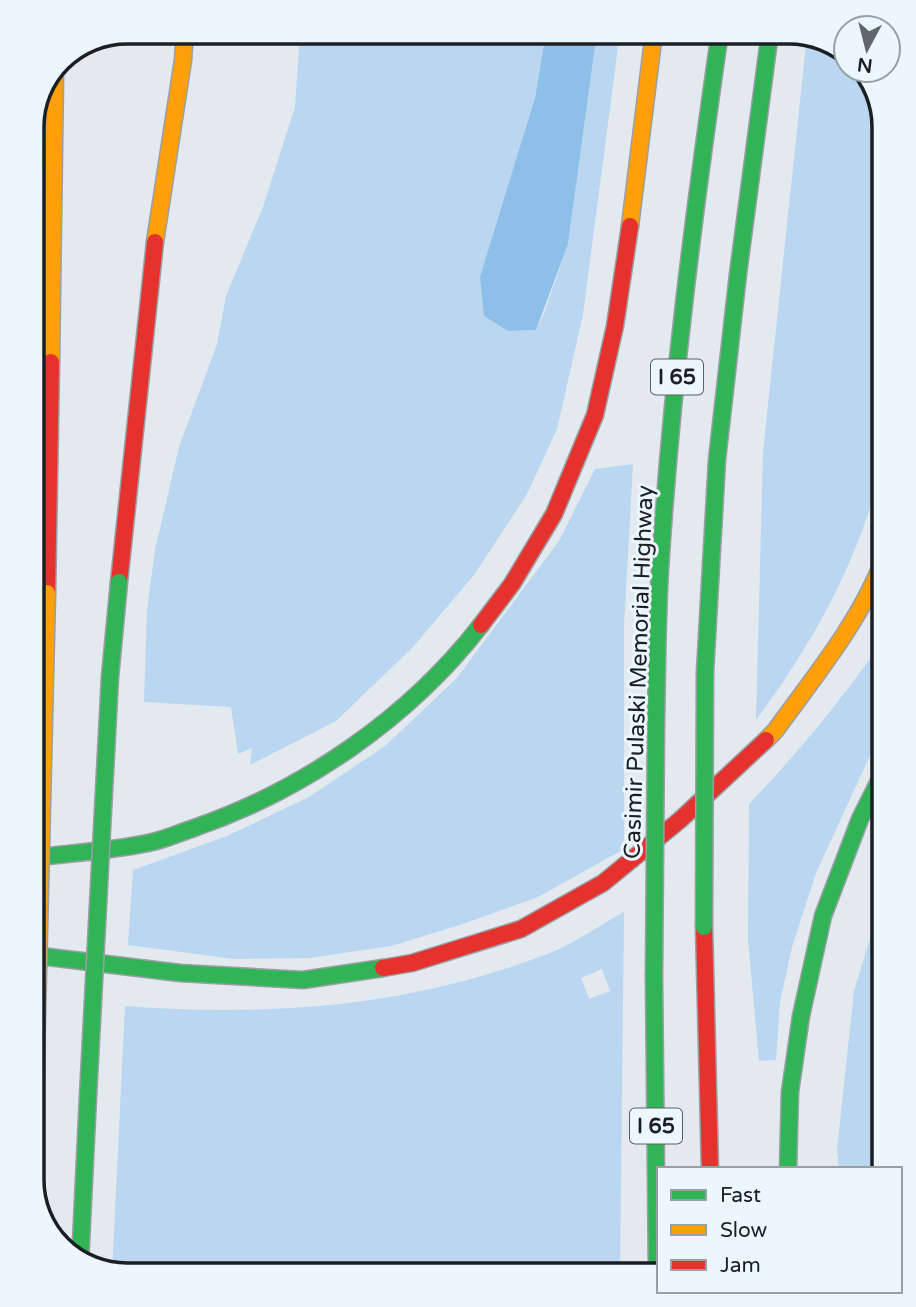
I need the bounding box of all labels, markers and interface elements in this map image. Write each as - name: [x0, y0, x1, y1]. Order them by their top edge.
- north arrow: [832, 14, 902, 84]
- text: N: [856, 53, 874, 77]
- road number: I 65: [651, 360, 703, 394]
- street label: Casimir Pulaski Memorial Highway: [618, 485, 660, 859]
- road number: I 65: [630, 1108, 682, 1144]
- legend: [657, 1167, 902, 1293]
- text: Fast: [720, 1183, 761, 1208]
- text: Slow: [720, 1218, 768, 1243]
- text: Jam: [720, 1253, 761, 1278]

